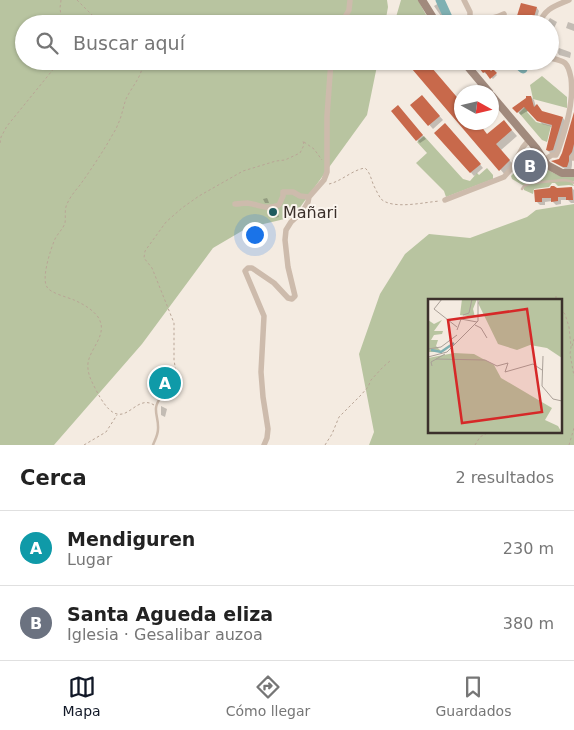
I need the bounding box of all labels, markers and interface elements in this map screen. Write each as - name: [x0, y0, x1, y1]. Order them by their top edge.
- search box: [15, 15, 559, 70]
- icon: search: [33, 29, 61, 57]
- text: Buscar aquí: [73, 32, 185, 54]
- north arrow: [454, 85, 499, 130]
- pin: B: [514, 147, 546, 185]
- place label: Mañari: [283, 203, 338, 222]
- marker: Mañari: [267, 206, 279, 218]
- your location: [242, 222, 268, 248]
- inset map: [428, 299, 562, 432]
- pin: A: [149, 364, 181, 402]
- text: Cerca: [20, 466, 87, 490]
- text: 2 resultados: [455, 468, 554, 487]
- text: Mendiguren: [67, 528, 195, 550]
- text: A: [30, 539, 42, 558]
- text: 230 m: [503, 539, 554, 558]
- text: Lugar: [67, 550, 112, 569]
- text: Santa Agueda eliza: [67, 603, 273, 625]
- text: B: [30, 614, 42, 633]
- text: 380 m: [503, 614, 554, 633]
- text: Iglesia · Gesalibar auzoa: [67, 625, 263, 644]
- tab: Mapa: [63, 673, 101, 719]
- tab: Cómo llegar: [226, 673, 310, 719]
- tab: Guardados: [435, 673, 511, 719]

